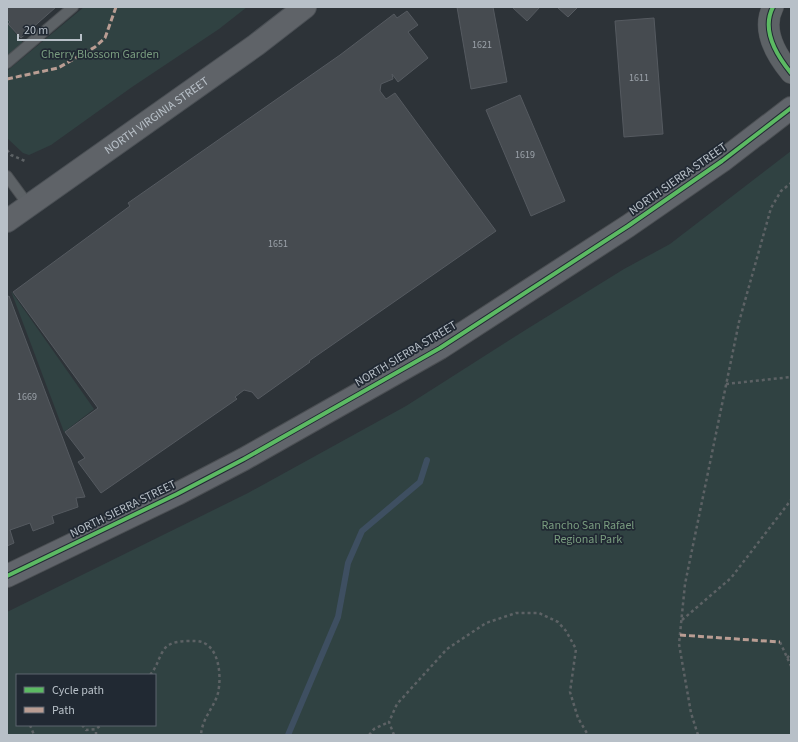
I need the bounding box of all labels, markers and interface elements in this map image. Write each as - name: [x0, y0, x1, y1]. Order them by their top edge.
- scale bar: [18, 16, 81, 42]
- text: 20 m: [24, 22, 48, 39]
- house number: 1621: [472, 38, 492, 52]
- park label: Cherry Blossom Garden: [41, 46, 159, 63]
- house number: 1611: [629, 71, 649, 85]
- street label: NORTH VIRGINIA STREET: [101, 72, 213, 158]
- street label: NORTH SIERRA STREET: [626, 138, 731, 219]
- house number: 1619: [515, 148, 535, 162]
- house number: 1651: [268, 237, 288, 251]
- street label: NORTH SIERRA STREET: [352, 317, 461, 391]
- house number: 1669: [17, 390, 37, 404]
- street label: NORTH SIERRA STREET: [67, 476, 179, 542]
- park label: Rancho San Rafael Regional Park: [542, 517, 634, 548]
- legend: [16, 674, 156, 726]
- text: Cycle path: [52, 682, 104, 699]
- text: Path: [52, 702, 75, 719]

